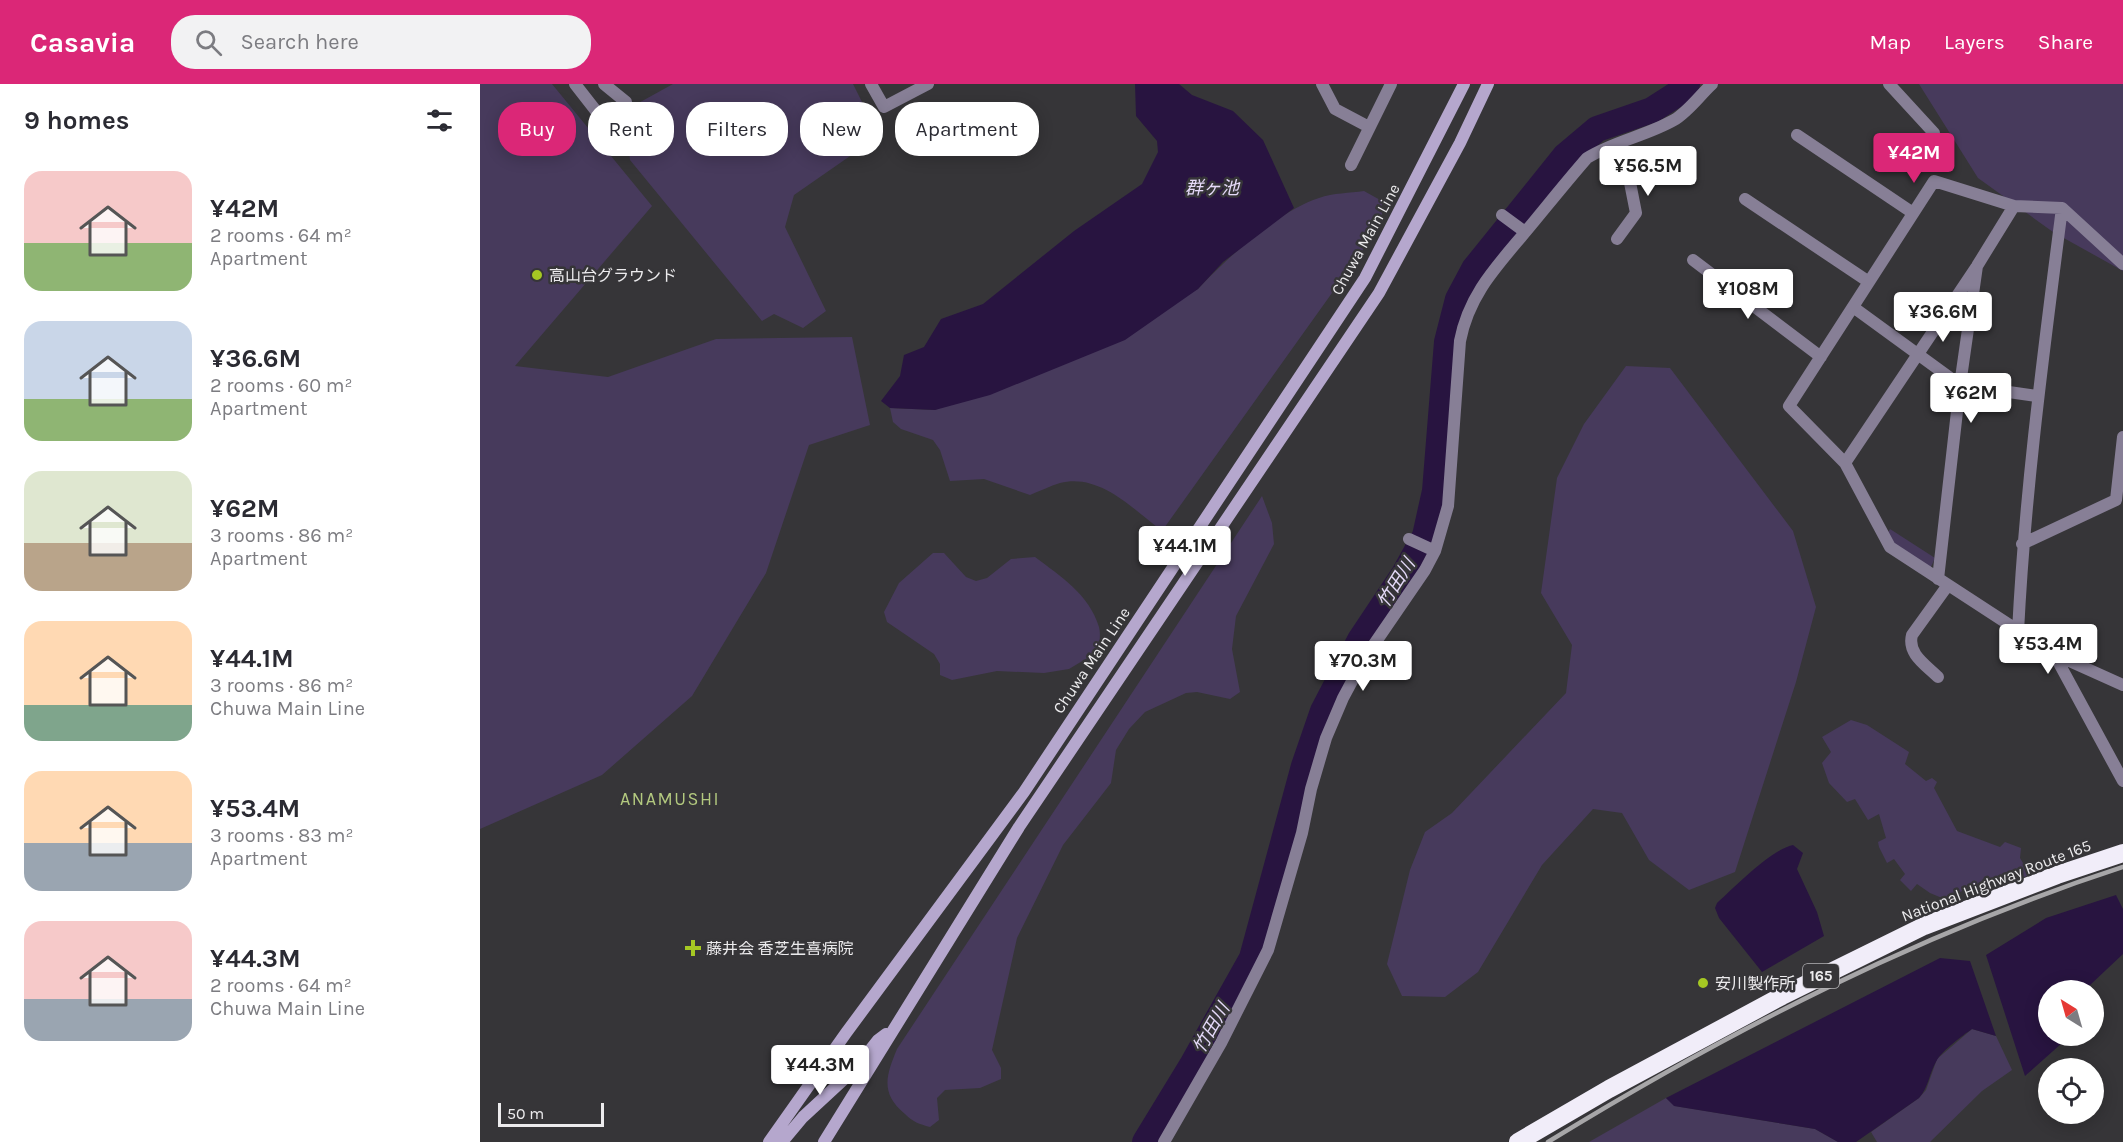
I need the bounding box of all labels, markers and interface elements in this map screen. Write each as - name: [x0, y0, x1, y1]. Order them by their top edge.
- search box: [171, 15, 591, 69]
- text: Casavia: [30, 26, 135, 59]
- icon: search: [192, 26, 225, 59]
- text: Search here: [240, 29, 359, 55]
- text: Map: [1869, 30, 1911, 54]
- text: Layers: [1944, 30, 2005, 54]
- text: Share: [2038, 30, 2093, 54]
- chip: Buy: [498, 102, 576, 156]
- chip: Rent: [588, 102, 674, 156]
- chip: Filters: [686, 102, 788, 156]
- chip: New: [800, 102, 883, 156]
- chip: Apartment: [895, 102, 1039, 156]
- icon: filters: [423, 104, 456, 137]
- text: 9 homes: [24, 105, 130, 136]
- pin: ¥42M: [1878, 133, 1950, 184]
- text: ¥42M: [1887, 141, 1941, 164]
- pin: ¥56.5M: [1599, 146, 1697, 197]
- text: ¥56.5M: [1614, 154, 1682, 177]
- water label: 群ヶ池: [1185, 177, 1241, 199]
- street label: Chuwa Main Line: [1327, 180, 1404, 298]
- text: ¥42M: [210, 193, 279, 224]
- icon: home: [72, 195, 144, 267]
- text: 2 rooms · 64 m²: [210, 224, 352, 247]
- text: Apartment: [210, 247, 308, 270]
- place label: 高山台グラウンド: [549, 266, 677, 285]
- marker: 高山台グラウンド: [530, 268, 544, 282]
- pin: ¥108M: [1706, 269, 1790, 320]
- text: ¥108M: [1717, 277, 1779, 300]
- pin: ¥36.6M: [1894, 292, 1992, 343]
- text: ¥36.6M: [1908, 300, 1978, 323]
- text: ¥36.6M: [210, 343, 301, 374]
- icon: home: [72, 345, 144, 417]
- pin: ¥62M: [1935, 373, 2007, 424]
- text: 2 rooms · 60 m²: [210, 374, 353, 397]
- text: ¥62M: [1944, 381, 1998, 404]
- text: Apartment: [210, 397, 308, 420]
- text: ¥62M: [210, 493, 280, 524]
- icon: home: [72, 495, 144, 567]
- text: 3 rooms · 86 m²: [210, 524, 353, 547]
- pin: ¥44.1M: [1136, 526, 1234, 577]
- text: ¥44.1M: [1153, 534, 1217, 557]
- text: Apartment: [210, 547, 308, 570]
- water label: 竹田川: [1372, 553, 1421, 612]
- street label: Chuwa Main Line: [1049, 604, 1134, 717]
- pin: ¥53.4M: [1999, 624, 2097, 675]
- text: ¥53.4M: [2013, 632, 2083, 655]
- pin: ¥70.3M: [1314, 641, 1412, 692]
- text: ¥44.1M: [210, 643, 294, 674]
- icon: home: [72, 645, 144, 717]
- text: ¥70.3M: [1329, 649, 1397, 672]
- text: 3 rooms · 86 m²: [210, 674, 353, 697]
- text: Chuwa Main Line: [210, 697, 365, 720]
- district label: ANAMUSHI: [620, 788, 720, 810]
- text: ¥53.4M: [210, 793, 300, 824]
- icon: home: [72, 795, 144, 867]
- text: 3 rooms · 83 m²: [210, 824, 354, 847]
- street label: National Highway Route 165: [1899, 835, 2094, 925]
- text: Apartment: [210, 847, 308, 870]
- marker: 藤井会 香芝生喜病院: [684, 939, 702, 957]
- place label: 藤井会 香芝生喜病院: [706, 939, 854, 958]
- text: ¥44.3M: [210, 943, 301, 974]
- icon: home: [72, 945, 144, 1017]
- road number: 165: [1803, 964, 1839, 988]
- text: 2 rooms · 64 m²: [210, 974, 352, 997]
- place label: 安川製作所: [1715, 974, 1795, 993]
- marker: 安川製作所: [1696, 976, 1710, 990]
- north arrow: [2038, 980, 2104, 1046]
- map controls: [2038, 980, 2104, 1124]
- text: Chuwa Main Line: [210, 997, 365, 1020]
- water label: 竹田川: [1188, 997, 1235, 1057]
- pin: ¥44.3M: [771, 1045, 869, 1096]
- text: ¥44.3M: [785, 1053, 855, 1076]
- button: locate: [2038, 1058, 2104, 1124]
- scale bar: [498, 1100, 604, 1128]
- text: 50 m: [507, 1104, 544, 1123]

